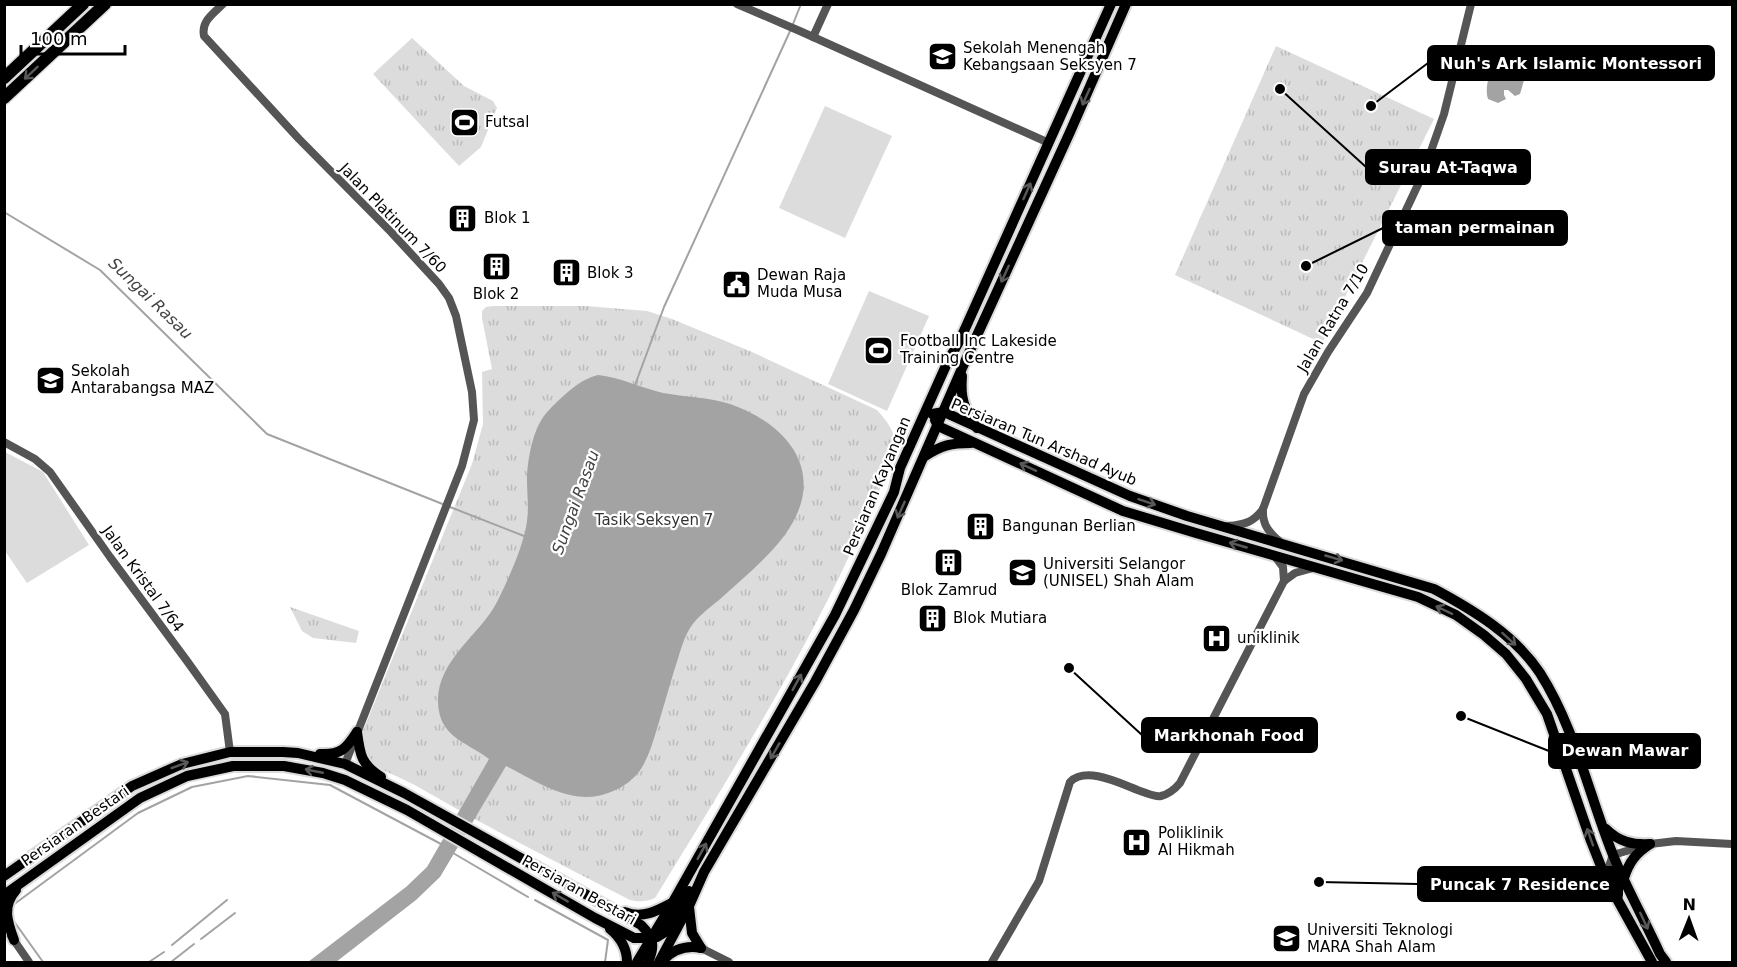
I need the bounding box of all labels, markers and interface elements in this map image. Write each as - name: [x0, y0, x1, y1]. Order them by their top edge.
- scale bar: [21, 18, 124, 56]
- text: 100 m: [30, 28, 88, 49]
- place label: Sekolah Menengah Kebangsaan Seksyen 7: [963, 39, 1137, 74]
- school or university icon: Sekolah Menengah Kebangsaan Seksyen 7: [926, 41, 958, 73]
- callout: Nuh's Ark Islamic Montessori: [1428, 46, 1714, 80]
- text: Nuh's Ark Islamic Montessori: [1440, 54, 1702, 73]
- one-way arrow: [24, 66, 39, 80]
- one-way arrow: [1080, 87, 1091, 105]
- sports icon: Futsal: [448, 106, 480, 138]
- place label: Futsal: [485, 113, 529, 131]
- callout: Surau At-Taqwa: [1366, 150, 1530, 184]
- text: Surau At-Taqwa: [1378, 158, 1518, 177]
- street label: Jalan Platinum 7/60: [335, 159, 450, 277]
- one-way arrow: [1022, 183, 1034, 201]
- building icon: Blok 1: [447, 202, 479, 234]
- place label: Blok 1: [484, 209, 531, 227]
- callout: taman permainan: [1383, 211, 1567, 245]
- text: taman permainan: [1395, 218, 1555, 237]
- building icon: Blok 2: [480, 251, 512, 283]
- water label: Sungai Rasau: [105, 254, 197, 343]
- building icon: Blok 3: [550, 257, 582, 289]
- street label: Jalan Ratna 7/10: [1293, 260, 1373, 376]
- place label: Blok 3: [587, 264, 634, 282]
- one-way arrow: [999, 265, 1011, 283]
- place label: Dewan Raja Muda Musa: [757, 266, 846, 301]
- public building icon: Dewan Raja Muda Musa: [720, 268, 752, 300]
- place label: Blok 2: [473, 285, 519, 303]
- place label: Football Inc Lakeside Training Centre: [899, 332, 1057, 367]
- sports icon: Football Inc Lakeside Training Centre: [863, 334, 895, 366]
- place label: Sekolah Antarabangsa MAZ: [71, 362, 214, 397]
- school or university icon: Sekolah Antarabangsa MAZ: [34, 364, 66, 396]
- street label: Persiaran Tun Arshad Ayub: [949, 395, 1139, 489]
- street label: Persiaran Kayangan: [840, 414, 914, 558]
- water label: Sungai Rasau: [548, 448, 603, 557]
- one-way arrow: [1019, 461, 1037, 472]
- one-way arrow: [1137, 497, 1156, 508]
- one-way arrow: [895, 500, 906, 518]
- building icon: Bangunan Berlian: [965, 510, 997, 542]
- park label: Tasik Seksyen 7: [594, 511, 713, 529]
- place label: Bangunan Berlian: [1002, 517, 1136, 535]
- street label: Jalan Kristal 7/64: [98, 522, 188, 636]
- one-way arrow: [1229, 539, 1248, 550]
- building icon: Blok Zamrud: [933, 547, 965, 579]
- one-way arrow: [1324, 553, 1343, 564]
- place label: Universiti Selangor (UNISEL) Shah Alam: [1043, 555, 1194, 590]
- school or university icon: Universiti Selangor (UNISEL) Shah Alam: [1006, 557, 1038, 589]
- place label: Blok Zamrud: [901, 581, 997, 599]
- building icon: Blok Mutiara: [916, 602, 948, 634]
- one-way arrow: [1436, 603, 1454, 615]
- place label: Blok Mutiara: [953, 609, 1047, 627]
- hospital icon: uniklinik: [1200, 622, 1232, 654]
- place label: uniklinik: [1237, 629, 1300, 647]
- one-way arrow: [1501, 632, 1516, 646]
- one-way arrow: [792, 674, 804, 691]
- callout: Markhonah Food: [1142, 718, 1317, 752]
- text: Markhonah Food: [1154, 726, 1304, 745]
- callout: Dewan Mawar: [1549, 734, 1700, 768]
- text: Dewan Mawar: [1562, 741, 1689, 760]
- one-way arrow: [768, 742, 780, 759]
- one-way arrow: [170, 759, 189, 770]
- one-way arrow: [305, 765, 324, 776]
- street label: Persiaran Bestari: [18, 782, 132, 870]
- place label: Poliklinik Al Hikmah: [1158, 824, 1235, 859]
- hospital icon: Poliklinik Al Hikmah: [1121, 826, 1153, 858]
- one-way arrow: [1583, 828, 1594, 846]
- one-way arrow: [696, 843, 708, 860]
- street label: Persiaran Bestari: [519, 851, 639, 929]
- callout: Puncak 7 Residence: [1418, 867, 1622, 901]
- text: Puncak 7 Residence: [1430, 875, 1610, 894]
- north arrow: [1659, 889, 1719, 949]
- one-way arrow: [552, 891, 569, 903]
- text: N: [1682, 895, 1696, 914]
- one-way arrow: [1639, 911, 1651, 929]
- place label: Universiti Teknologi MARA Shah Alam: [1307, 921, 1453, 956]
- school or university icon: Universiti Teknologi MARA Shah Alam: [1270, 923, 1302, 955]

